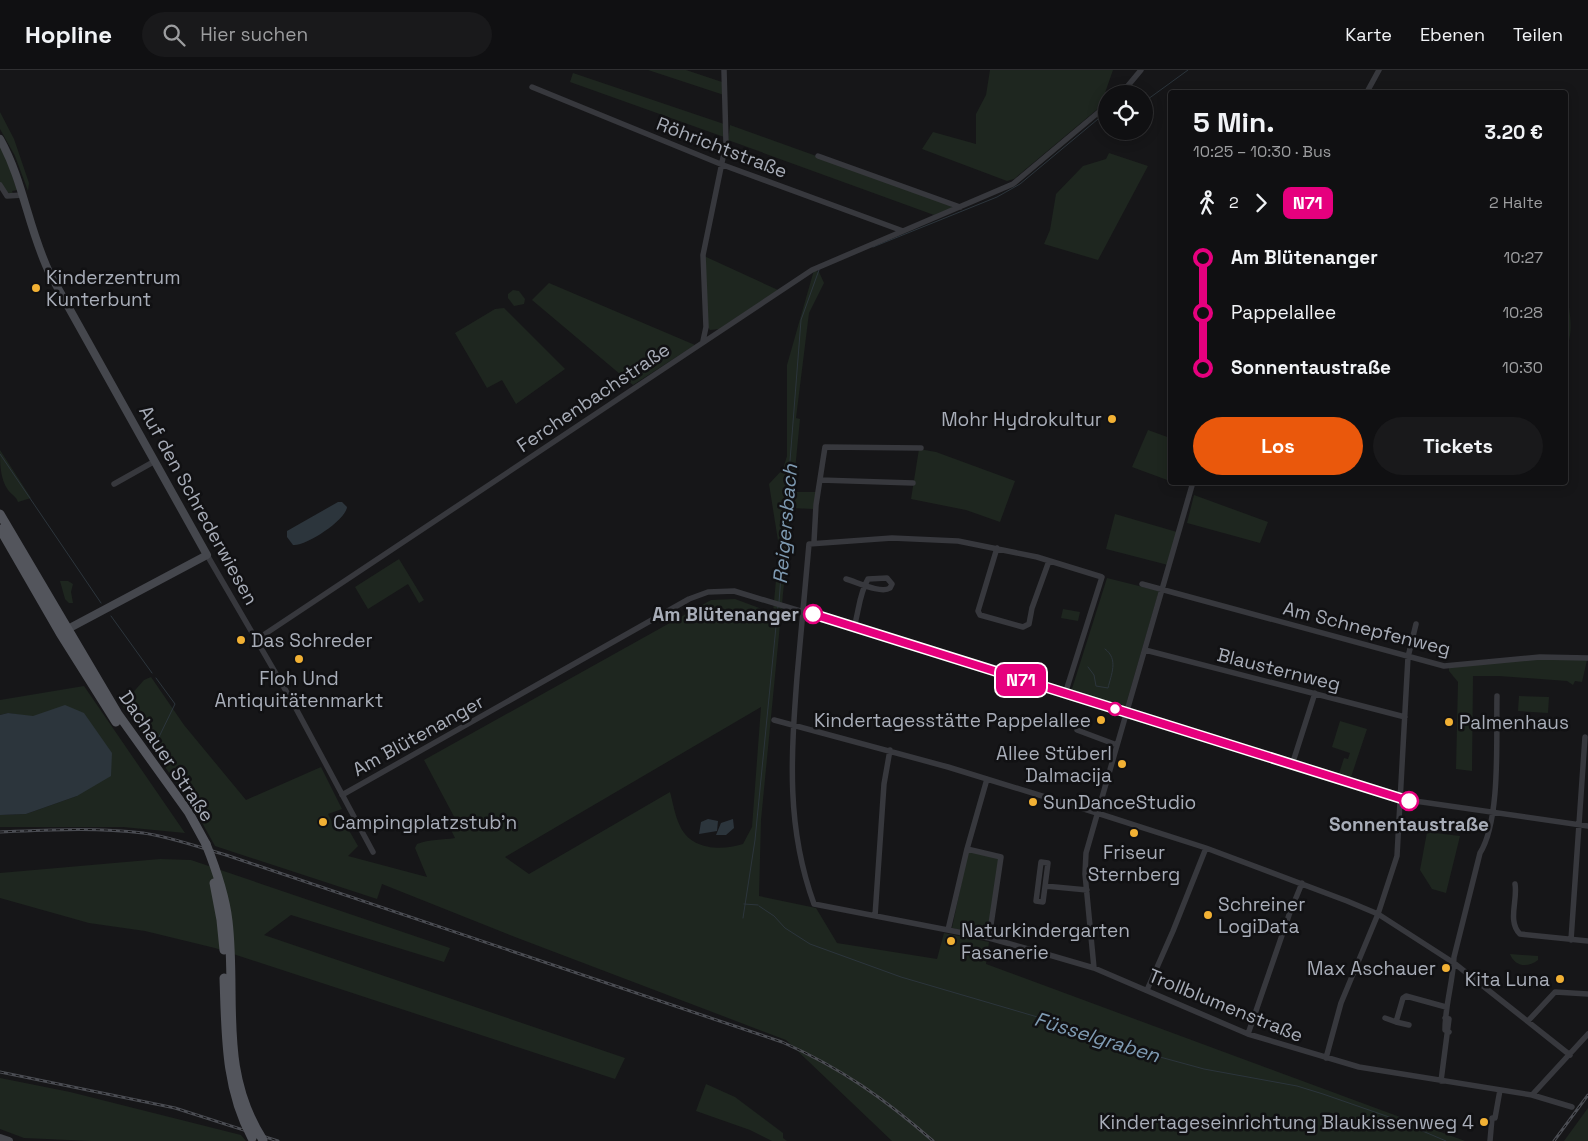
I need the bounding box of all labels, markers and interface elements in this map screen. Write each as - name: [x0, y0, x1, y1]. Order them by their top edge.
- search box: [142, 12, 492, 57]
- text: Hopline: [25, 19, 112, 50]
- icon: search: [160, 21, 188, 49]
- text: Hier suchen: [200, 22, 308, 47]
- text: Karte: [1345, 23, 1392, 46]
- text: Ebenen: [1420, 23, 1485, 46]
- text: Teilen: [1513, 23, 1563, 46]
- map controls: [1098, 85, 1153, 140]
- button: locate: [1098, 85, 1153, 140]
- text: 5 Min.: [1193, 104, 1275, 140]
- street label: Röhrichtstraße: [653, 111, 791, 184]
- text: 3.20 €: [1484, 120, 1543, 145]
- text: 10:25 – 10:30 · Bus: [1193, 141, 1331, 162]
- icon: walk: [1193, 189, 1221, 217]
- icon: forward: [1247, 189, 1275, 217]
- text: N71: [1293, 191, 1323, 214]
- text: 2: [1229, 192, 1239, 213]
- text: 2 Halte: [1489, 192, 1543, 213]
- text: Am Blütenanger: [1231, 245, 1378, 270]
- text: 10:27: [1503, 247, 1543, 268]
- place label: Kinderzentrum Kunterbunt: [46, 265, 181, 312]
- marker: Kinderzentrum Kunterbunt: [30, 282, 42, 294]
- text: Pappelallee: [1231, 300, 1336, 325]
- text: 10:28: [1502, 302, 1543, 323]
- street label: Ferchenbachstraße: [512, 337, 675, 458]
- text: Sonnentaustraße: [1231, 355, 1391, 380]
- text: 10:30: [1502, 357, 1543, 378]
- street label: Auf den Schrederwiesen: [133, 401, 264, 609]
- place label: Mohr Hydrokultur: [941, 407, 1102, 432]
- marker: Mohr Hydrokultur: [1106, 413, 1118, 425]
- button: Los: [1193, 417, 1363, 475]
- button: Tickets: [1373, 417, 1543, 475]
- water label: Reigersbach: [767, 462, 803, 585]
- street label: Am Schnepfenweg: [1280, 596, 1453, 661]
- place label: Am Blütenanger: [652, 602, 799, 627]
- marker: Am Blütenanger: [803, 604, 823, 624]
- place label: Das Schreder: [251, 628, 373, 653]
- marker: Das Schreder: [235, 634, 247, 646]
- street label: Blausternweg: [1215, 642, 1343, 697]
- marker: Floh Und Antiquitätenmarkt: [293, 653, 305, 665]
- line badge: N71: [992, 664, 1050, 696]
- place label: Floh Und Antiquitätenmarkt: [215, 666, 383, 713]
- text: N71: [1006, 668, 1036, 691]
- street label: Dachauer Straße: [113, 686, 220, 827]
- street label: Am Blütenanger: [348, 689, 488, 782]
- unlabelled marker: [1108, 702, 1122, 716]
- place label: Kindertagesstätte Pappelallee: [814, 708, 1091, 733]
- place label: Palmenhaus: [1459, 710, 1569, 735]
- marker: Kindertagesstätte Pappelallee: [1095, 714, 1107, 726]
- marker: Palmenhaus: [1443, 716, 1455, 728]
- place label: Allee Stüberl Dalmacija: [996, 741, 1112, 788]
- marker: Allee Stüberl Dalmacija: [1116, 758, 1128, 770]
- place label: SunDanceStudio: [1043, 790, 1196, 815]
- marker: Sonnentaustraße: [1399, 791, 1419, 811]
- marker: SunDanceStudio: [1027, 796, 1039, 808]
- place label: Campingplatzstub'n: [333, 810, 517, 835]
- place label: Sonnentaustraße: [1329, 812, 1489, 837]
- marker: Campingplatzstub'n: [317, 816, 329, 828]
- marker: Friseur Sternberg: [1128, 827, 1140, 839]
- place label: Friseur Sternberg: [1088, 840, 1180, 887]
- place label: Schreiner LogiData: [1218, 892, 1305, 939]
- marker: Schreiner LogiData: [1202, 909, 1214, 921]
- place label: Naturkindergarten Fasanerie: [961, 918, 1130, 965]
- marker: Naturkindergarten Fasanerie: [945, 935, 957, 947]
- place label: Max Aschauer: [1307, 956, 1436, 981]
- marker: Max Aschauer: [1440, 962, 1452, 974]
- street label: Trollblumenstraße: [1145, 963, 1307, 1048]
- place label: Kita Luna: [1465, 967, 1550, 992]
- marker: Kita Luna: [1554, 973, 1566, 985]
- water label: Füsselgraben: [1031, 1006, 1163, 1069]
- place label: Kindertageseinrichtung Blaukissenweg 4: [1099, 1110, 1474, 1135]
- marker: Kindertageseinrichtung Blaukissenweg 4: [1478, 1116, 1490, 1128]

